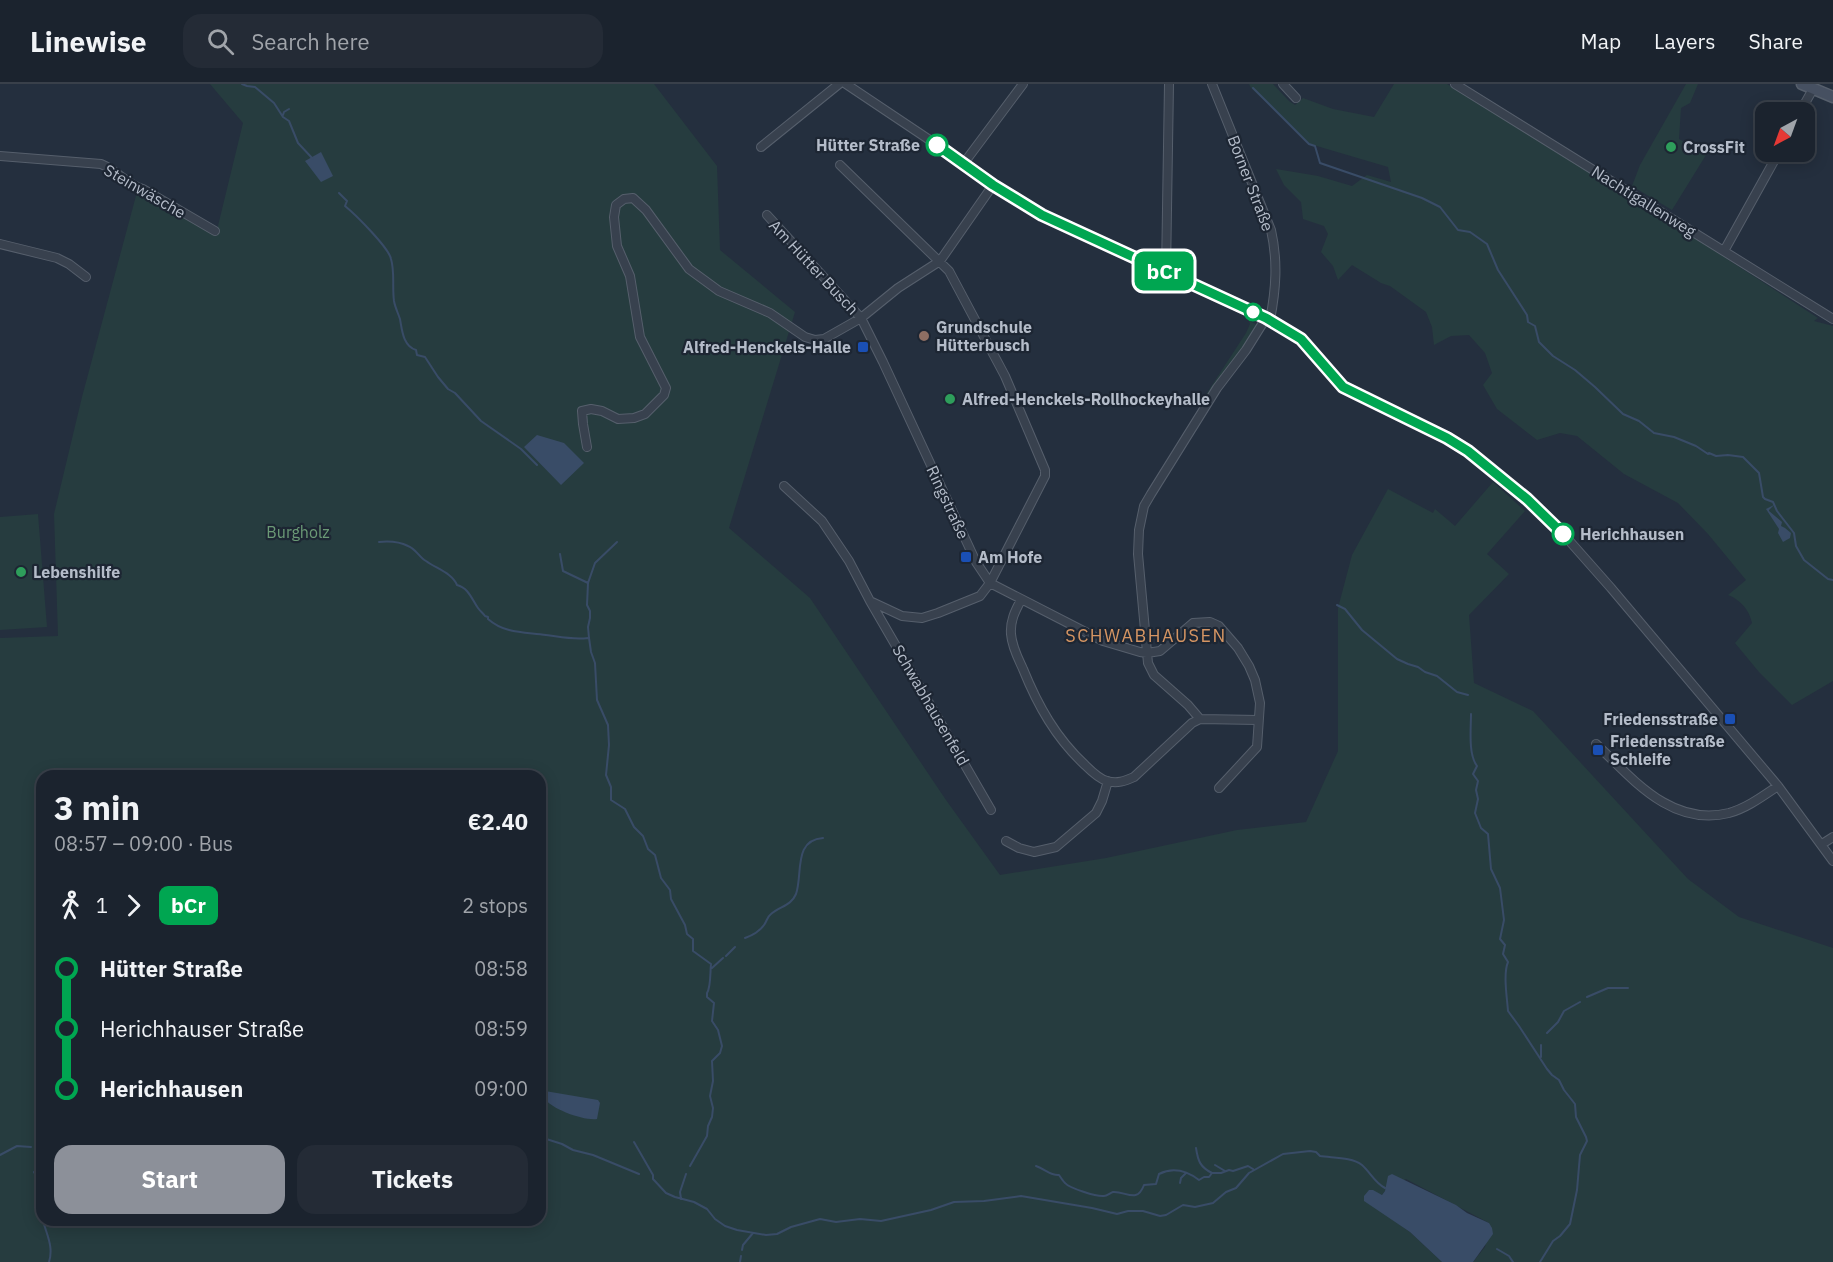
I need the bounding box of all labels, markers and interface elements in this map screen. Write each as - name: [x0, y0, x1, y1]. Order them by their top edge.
- search box: [183, 14, 603, 68]
- text: Linewise: [30, 23, 147, 60]
- icon: search: [204, 25, 237, 58]
- text: Search here: [252, 27, 370, 56]
- text: Map: [1581, 27, 1621, 55]
- text: Layers: [1654, 27, 1716, 55]
- text: Share: [1749, 27, 1803, 55]
- north arrow: [1755, 102, 1815, 162]
- map controls: [1755, 102, 1815, 162]
- street label: Borner Straße: [1224, 132, 1279, 234]
- marker: Hütter Straße: [926, 134, 948, 156]
- place label: Hütter Straße: [816, 135, 920, 155]
- place label: CrossFit: [1683, 137, 1745, 157]
- marker: CrossFit: [1664, 140, 1678, 154]
- street label: Steinwäsche: [101, 160, 190, 223]
- street label: Nachtigallenweg: [1588, 161, 1700, 241]
- street label: Am Hütter Busch: [765, 215, 863, 319]
- line badge: bCr: [1130, 252, 1198, 291]
- text: bCr: [1147, 257, 1181, 285]
- unlabelled marker: [1244, 303, 1262, 321]
- place label: Grundschule Hütterbusch: [936, 317, 1032, 355]
- marker: Grundschule Hütterbusch: [917, 329, 931, 343]
- place label: Alfred-Henckels-Halle: [683, 337, 851, 357]
- marker: Alfred-Henckels-Halle: [856, 340, 870, 354]
- place label: Alfred-Henckels-Rollhockeyhalle: [962, 389, 1210, 409]
- marker: Alfred-Henckels-Rollhockeyhalle: [943, 392, 957, 406]
- street label: Ringstraße: [922, 462, 974, 542]
- park label: Burgholz: [266, 522, 330, 542]
- marker: Herichhausen: [1552, 523, 1574, 545]
- place label: Herichhausen: [1580, 524, 1684, 544]
- place label: Am Hofe: [978, 547, 1042, 567]
- marker: Am Hofe: [959, 550, 973, 564]
- place label: Lebenshilfe: [33, 562, 120, 582]
- marker: Lebenshilfe: [14, 565, 28, 579]
- district label: SCHWABHAUSEN: [1065, 624, 1227, 647]
- street label: Schwabhausenfeld: [888, 641, 974, 769]
- place label: Friedensstraße: [1603, 709, 1718, 729]
- marker: Friedensstraße: [1723, 712, 1737, 726]
- place label: Friedensstraße Schleife: [1610, 731, 1725, 769]
- marker: Friedensstraße Schleife: [1591, 743, 1605, 757]
- text: 3 min: [54, 786, 140, 829]
- text: €2.40: [468, 807, 528, 836]
- text: 08:57 – 09:00 · Bus: [54, 830, 233, 857]
- icon: walk: [54, 889, 87, 922]
- icon: forward: [117, 889, 150, 922]
- text: bCr: [171, 891, 206, 919]
- text: 1: [96, 892, 108, 919]
- text: 2 stops: [462, 892, 528, 919]
- text: Hütter Straße: [100, 954, 243, 983]
- text: 08:58: [474, 955, 528, 982]
- text: Herichhauser Straße: [100, 1014, 304, 1043]
- text: 08:59: [474, 1015, 528, 1042]
- text: Herichhausen: [100, 1074, 243, 1103]
- text: 09:00: [474, 1075, 528, 1102]
- button: Start: [54, 1145, 285, 1214]
- button: Tickets: [297, 1145, 528, 1214]

